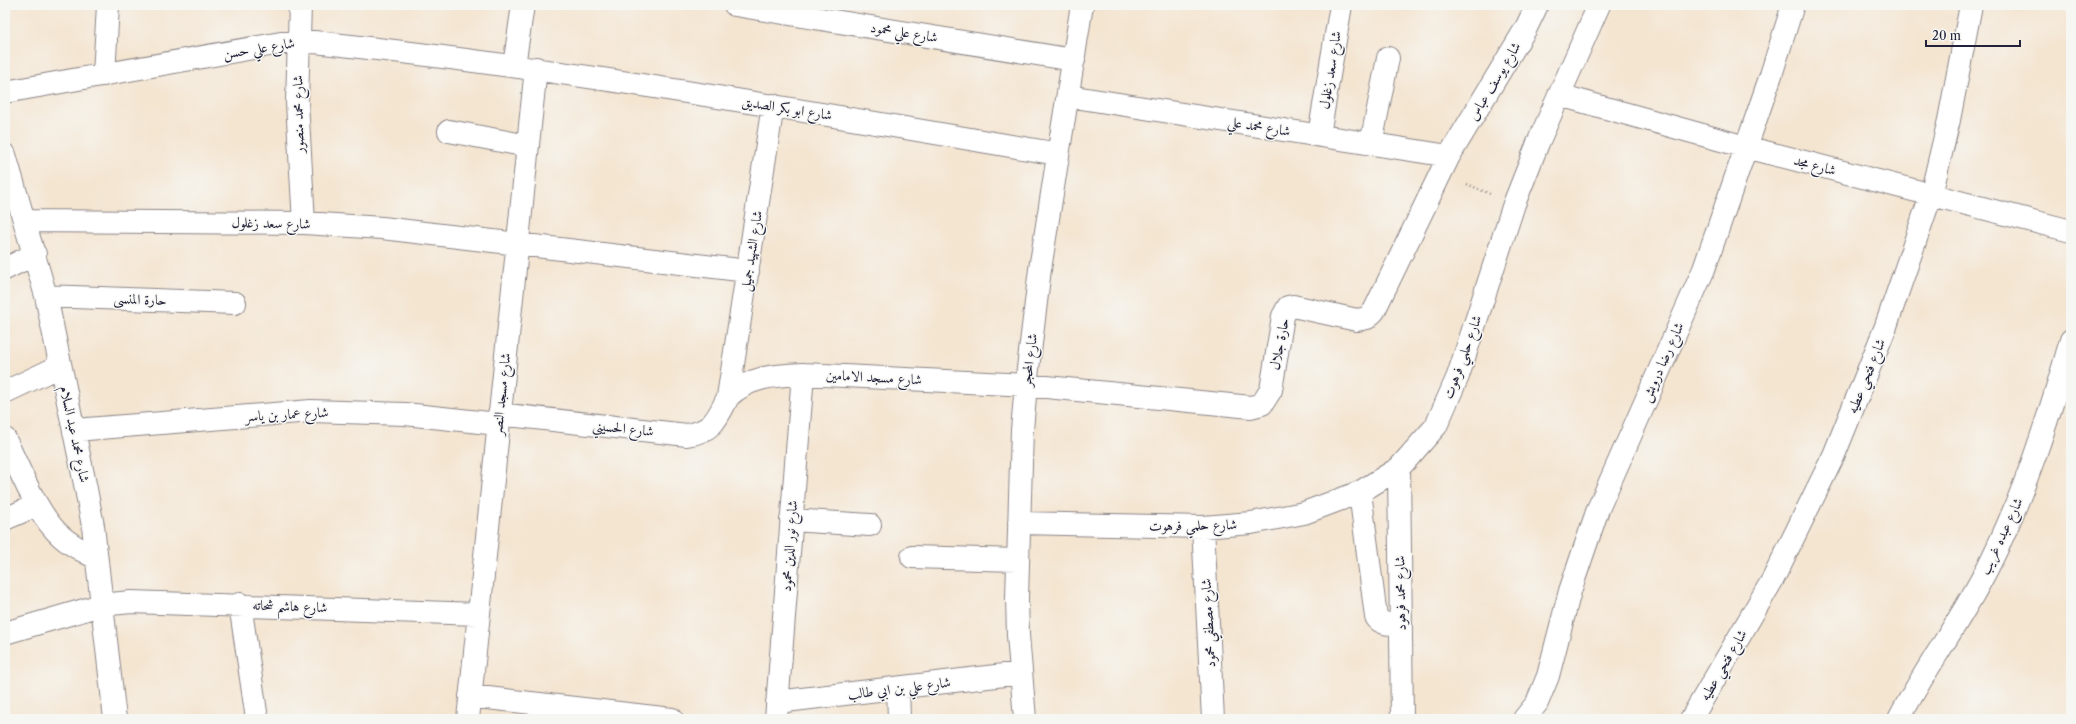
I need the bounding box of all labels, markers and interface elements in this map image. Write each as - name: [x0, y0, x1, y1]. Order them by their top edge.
- street label: شارع علي محمود: [868, 18, 939, 50]
- scale bar: [1926, 22, 2020, 48]
- text: 20 m: [1932, 28, 1961, 43]
- street label: شارع سعد زغلول: [1315, 30, 1348, 111]
- street label: شارع علي حسن: [222, 33, 297, 66]
- street label: شارع يوسف عباس: [1464, 38, 1527, 125]
- street label: شارع محمد منصور: [288, 75, 311, 155]
- street label: شارع ابو بكر الصديق: [740, 92, 834, 127]
- street label: شارع محمد علي: [1226, 112, 1292, 144]
- street label: شارع مجد: [1791, 151, 1838, 182]
- street label: شارع الشهيد جميل: [736, 209, 769, 293]
- street label: شارع سعد زغلول: [231, 213, 311, 236]
- street label: حارة المنسى: [113, 289, 167, 310]
- street label: شارع حلمي فرهوت: [1438, 313, 1489, 403]
- street label: حارة جلال: [1265, 316, 1293, 372]
- street label: شارع رضا درويش: [1636, 319, 1690, 406]
- street label: شارع المحجر: [1017, 332, 1044, 390]
- street label: شارع فتحي عطيه: [1843, 336, 1893, 418]
- street label: شارع مسجد النصر: [488, 352, 517, 439]
- street label: شارع مسجد الامامين: [825, 366, 922, 391]
- street label: شارع محمد عبد السلام: [52, 384, 94, 485]
- street label: شارع عمار بن ياسر: [243, 403, 329, 428]
- street label: شارع الحسيني: [591, 416, 655, 444]
- street label: شارع عبده غريب: [1975, 495, 2029, 579]
- street label: شارع نور الدين محمود: [777, 500, 804, 593]
- street label: شارع حلمي فرهوت: [1149, 515, 1237, 539]
- street label: شارع محمد فرهود: [1390, 555, 1413, 631]
- street label: شارع مصطفي محمود: [1197, 578, 1224, 668]
- street label: شارع هاشم شحاته: [252, 596, 328, 621]
- street label: شارع فتحي عطيه: [1695, 626, 1754, 706]
- street label: شارع علي بن ابي طالب: [846, 673, 952, 707]

